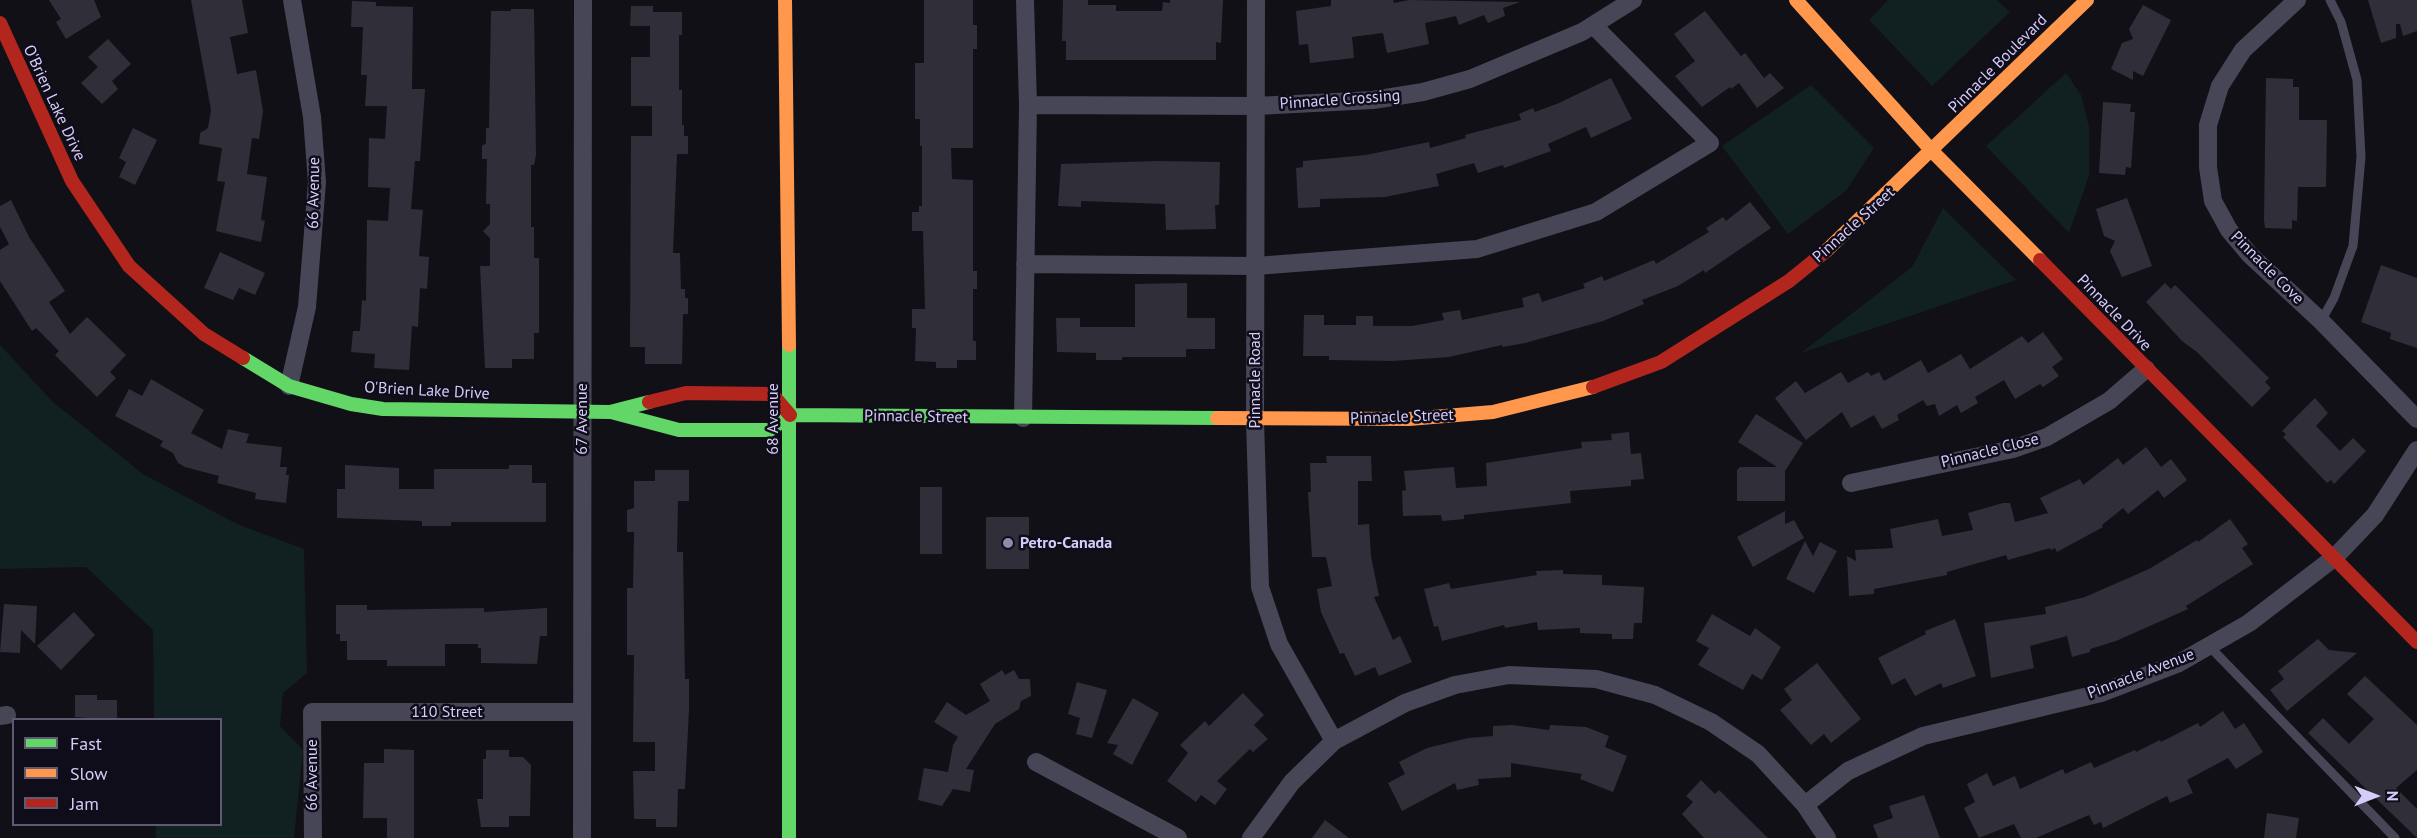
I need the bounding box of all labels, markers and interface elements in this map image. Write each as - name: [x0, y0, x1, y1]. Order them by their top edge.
- street label: Pinnacle Boulevard: [1945, 11, 2051, 117]
- street label: O'Brien Lake Drive: [19, 42, 89, 164]
- street label: Pinnacle Crossing: [1279, 86, 1401, 114]
- street label: 66 Avenue: [304, 157, 324, 229]
- street label: Pinnacle Street: [1809, 183, 1899, 267]
- street label: Pinnacle Cove: [2226, 227, 2308, 309]
- street label: Pinnacle Drive: [2073, 271, 2155, 355]
- street label: Pinnacle Road: [1245, 332, 1265, 428]
- street label: O'Brien Lake Drive: [364, 378, 490, 404]
- street label: 67 Avenue: [572, 383, 592, 455]
- street label: 68 Avenue: [763, 383, 783, 455]
- street label: Pinnacle Street: [864, 406, 968, 428]
- street label: Pinnacle Street: [1350, 406, 1454, 428]
- street label: Pinnacle Close: [1939, 430, 2041, 472]
- place label: Petro-Canada: [1020, 533, 1112, 553]
- marker: Petro-Canada: [1001, 536, 1015, 550]
- street label: Pinnacle Avenue: [2085, 645, 2197, 703]
- street label: 110 Street: [411, 702, 483, 722]
- legend: [12, 718, 222, 826]
- text: Fast: [70, 732, 102, 755]
- street label: 66 Avenue: [302, 739, 322, 811]
- text: Slow: [70, 762, 108, 785]
- north arrow: [2345, 766, 2405, 826]
- text: N: [2383, 791, 2403, 801]
- text: Jam: [70, 792, 99, 815]

